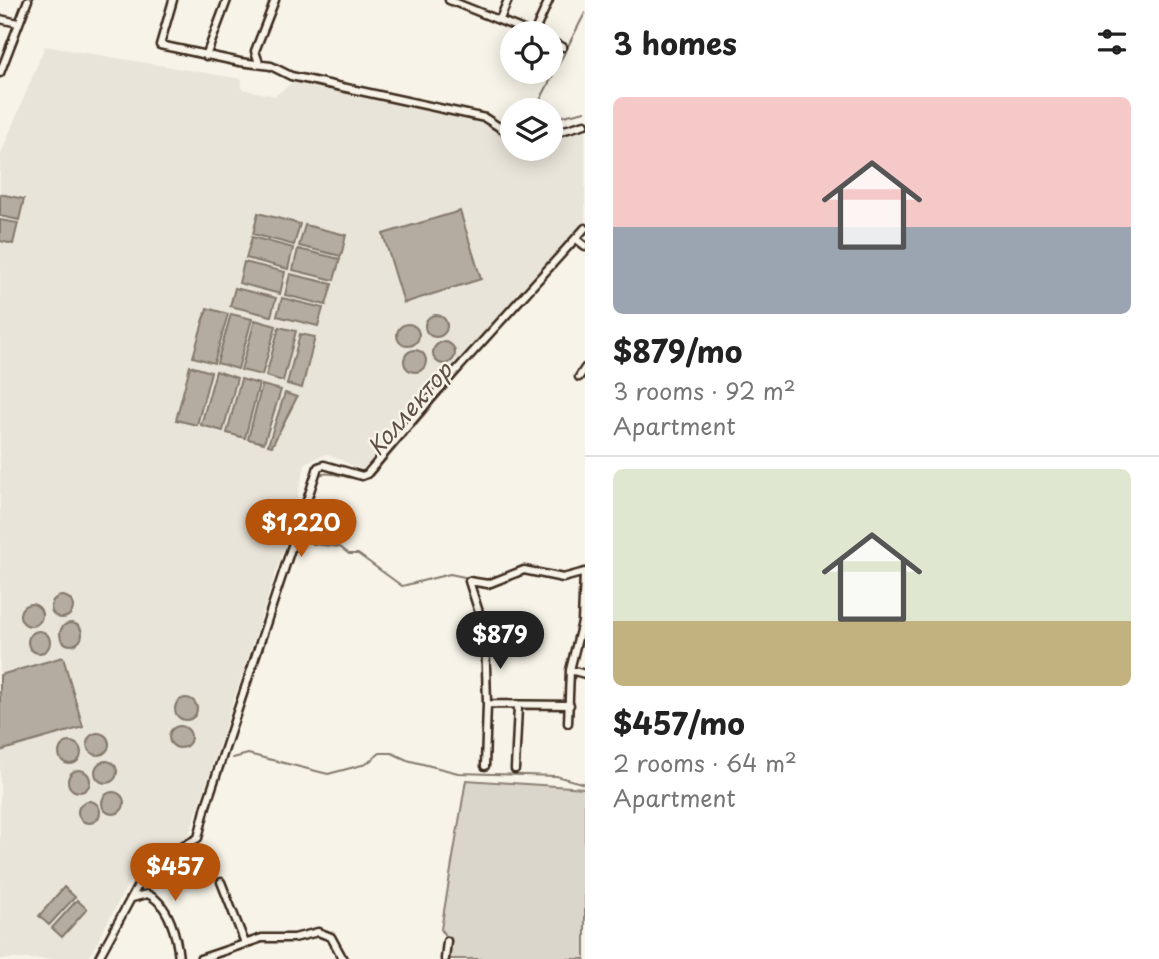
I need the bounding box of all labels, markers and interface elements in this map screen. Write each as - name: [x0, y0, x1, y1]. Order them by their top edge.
- text: 3 homes: [613, 20, 737, 65]
- map controls: [500, 21, 563, 161]
- button: locate: [500, 21, 563, 84]
- icon: filters: [1093, 23, 1131, 61]
- button: layers: [500, 98, 563, 161]
- icon: home: [809, 142, 935, 268]
- text: $879/mo: [613, 328, 743, 373]
- water label: Коллектор: [358, 352, 461, 463]
- text: 3 rooms · 92 m²: [613, 373, 796, 408]
- text: Apartment: [613, 408, 736, 443]
- pin: $1,220: [244, 500, 358, 559]
- text: $1,220: [261, 504, 341, 539]
- icon: home: [809, 514, 935, 640]
- pin: $879: [459, 612, 541, 671]
- text: $879: [472, 616, 528, 651]
- text: $457/mo: [613, 700, 745, 745]
- text: 2 rooms · 64 m²: [613, 745, 797, 780]
- text: Apartment: [613, 780, 736, 815]
- pin: $457: [134, 844, 216, 903]
- text: $457: [146, 848, 204, 883]

